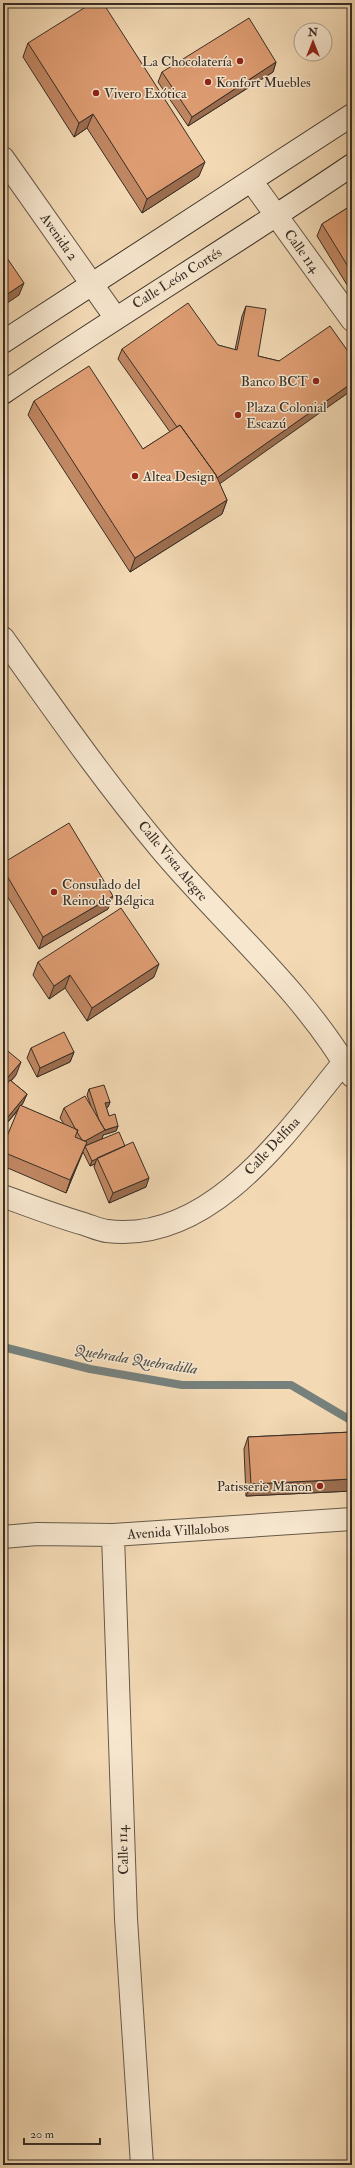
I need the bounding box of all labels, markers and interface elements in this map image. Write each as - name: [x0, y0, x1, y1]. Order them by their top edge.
- north arrow: [293, 22, 333, 62]
- text: N: [307, 26, 319, 39]
- place label: La Chocolatería: [142, 53, 232, 70]
- marker: La Chocolatería: [235, 56, 245, 66]
- place label: Konfort Muebles: [216, 74, 311, 91]
- marker: Konfort Muebles: [203, 77, 213, 87]
- place label: Vivero Exótica: [104, 85, 187, 102]
- marker: Vivero Exótica: [91, 88, 101, 98]
- street label: Avenida 2: [36, 209, 81, 264]
- street label: Calle 114: [281, 226, 324, 277]
- street label: Calle León Cortés: [129, 244, 225, 312]
- place label: Banco BCT: [241, 373, 309, 390]
- marker: Banco BCT: [311, 376, 321, 386]
- place label: Plaza Colonial Escazú: [246, 399, 327, 432]
- marker: Plaza Colonial Escazú: [233, 410, 243, 420]
- place label: Altea Design: [142, 468, 214, 485]
- marker: Altea Design: [130, 471, 140, 481]
- street label: Calle Vista Alegre: [134, 817, 212, 905]
- place label: Consulado del Reino de Bélgica: [62, 876, 155, 909]
- marker: Consulado del Reino de Bélgica: [49, 887, 59, 897]
- street label: Calle Delfina: [241, 1113, 303, 1179]
- water label: Quebrada Quebradilla: [73, 1341, 199, 1379]
- place label: Patisserie Manon: [217, 1478, 312, 1495]
- marker: Patisserie Manon: [315, 1481, 325, 1491]
- street label: Avenida Villalobos: [126, 1519, 230, 1543]
- street label: Calle 114: [114, 1824, 132, 1875]
- scale bar: [24, 2120, 100, 2146]
- text: 20 m: [30, 2127, 55, 2142]

